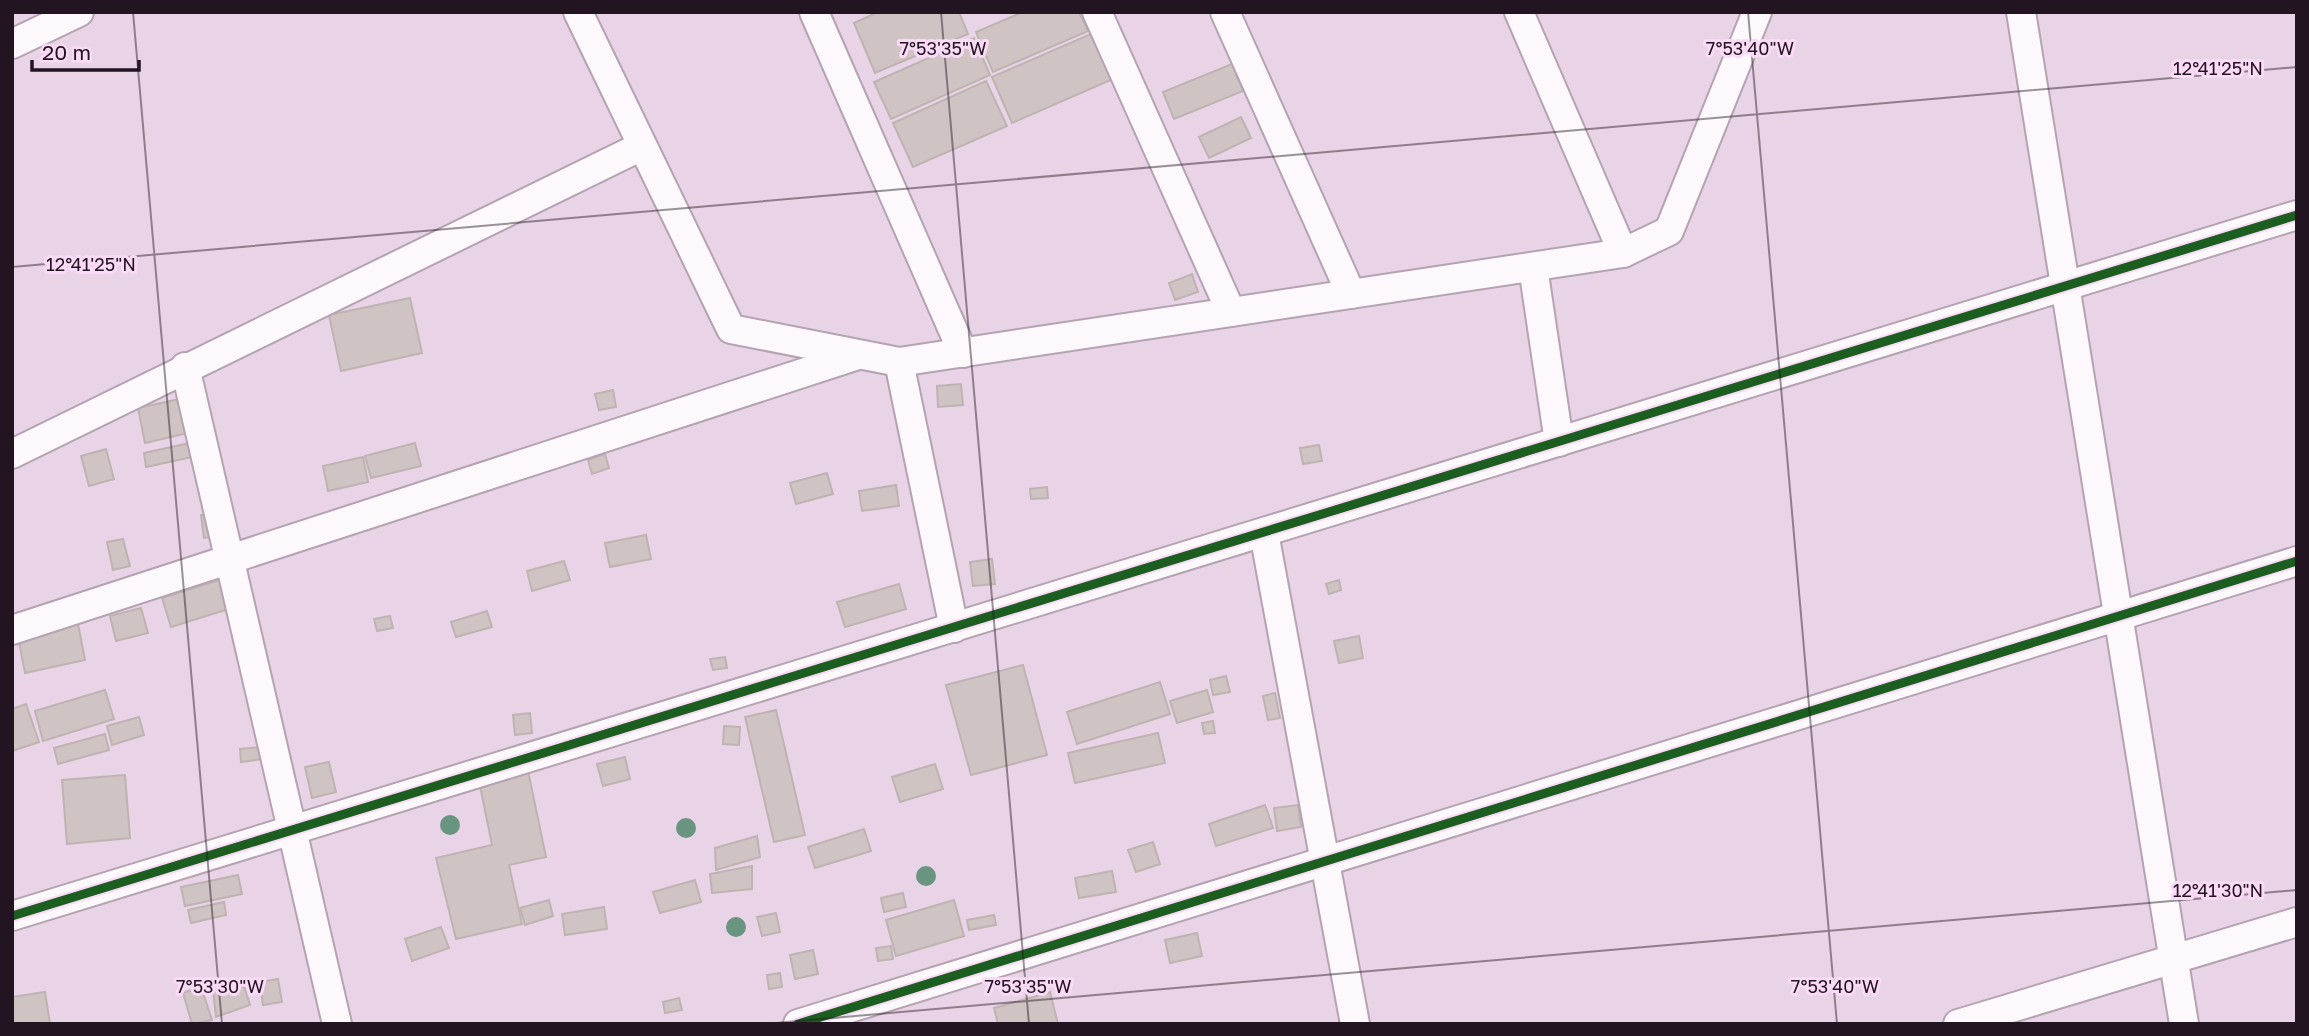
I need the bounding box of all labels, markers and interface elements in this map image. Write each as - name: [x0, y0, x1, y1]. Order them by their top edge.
- scale bar: [32, 28, 138, 72]
- text: 7°53'35"W: [899, 37, 987, 59]
- text: 7°53'40"W: [1706, 37, 1794, 59]
- text: 20 m: [42, 39, 91, 65]
- text: 12°41'25"N: [2173, 57, 2263, 79]
- text: 12°41'25"N: [46, 253, 136, 275]
- text: 12°41'30"N: [2173, 879, 2263, 901]
- text: 7°53'30"W: [176, 975, 264, 997]
- text: 7°53'35"W: [984, 975, 1072, 997]
- text: 7°53'40"W: [1791, 975, 1879, 997]

